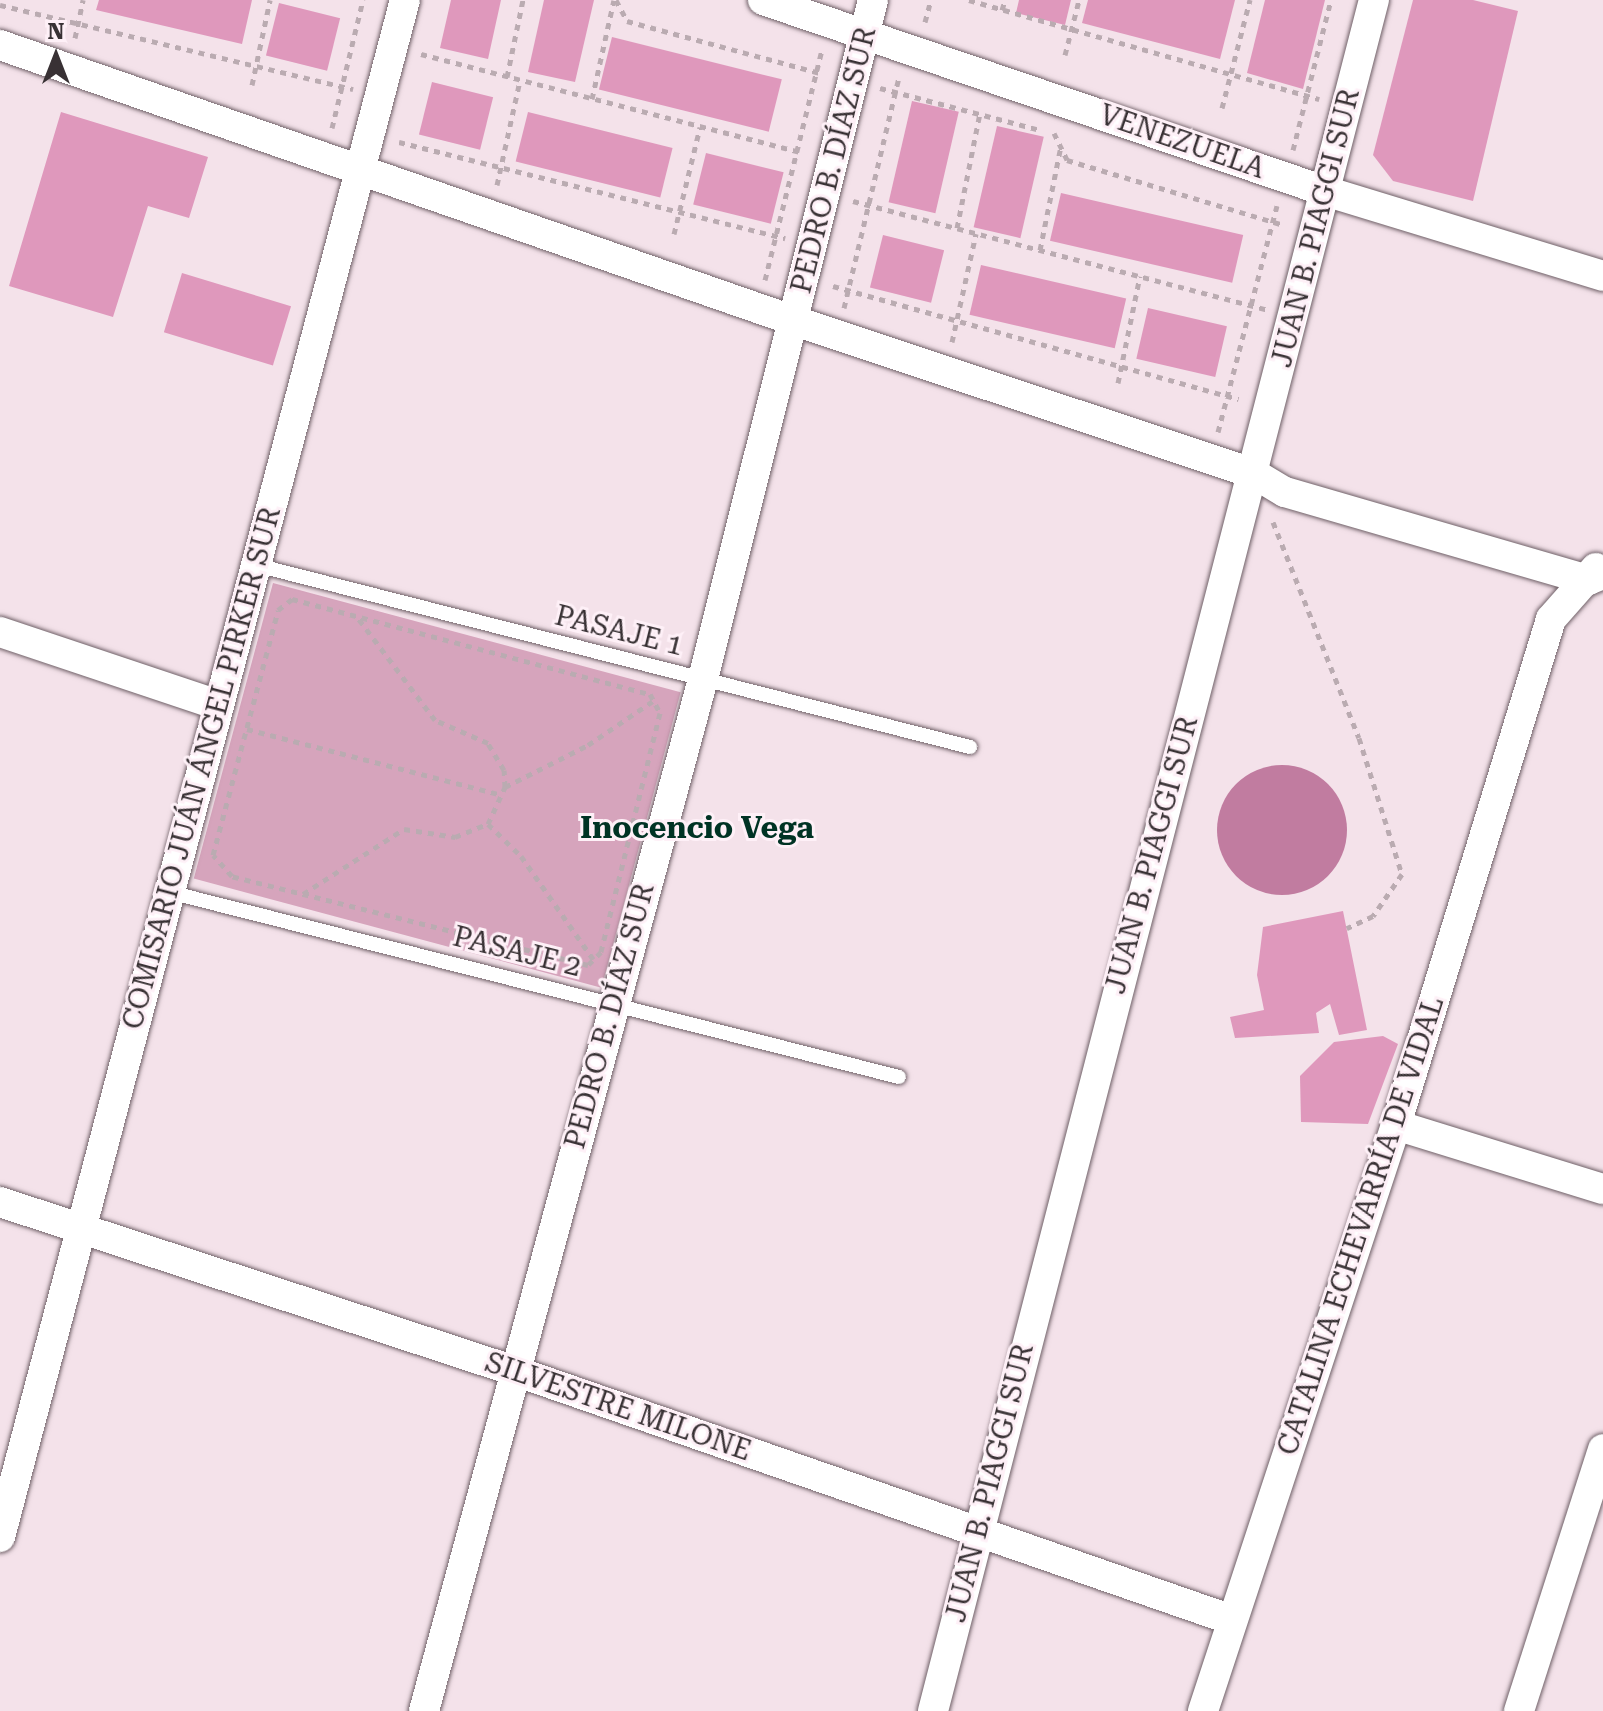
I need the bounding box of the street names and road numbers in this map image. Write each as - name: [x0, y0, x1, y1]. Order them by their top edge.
- street label: PEDRO B. DÍAZ SUR: [785, 23, 883, 297]
- street label: JUAN B. PIAGGI SUR: [1265, 85, 1367, 371]
- street label: VENEZUELA: [1095, 98, 1269, 186]
- street label: COMISARIO JUÁN ÁNGEL PIRKER SUR: [116, 503, 288, 1033]
- street label: PASAJE 1: [551, 599, 687, 663]
- street label: JUAN B. PIAGGI SUR: [1099, 713, 1205, 997]
- street label: PEDRO B. DÍAZ SUR: [558, 880, 662, 1152]
- street label: PASAJE 2: [449, 920, 585, 984]
- street label: CATALINA ECHEVARRÍA DE VIDAL: [1271, 993, 1451, 1459]
- street label: JUAN B. PIAGGI SUR: [939, 1340, 1041, 1626]
- street label: SILVESTRE MILONE: [481, 1346, 755, 1468]

